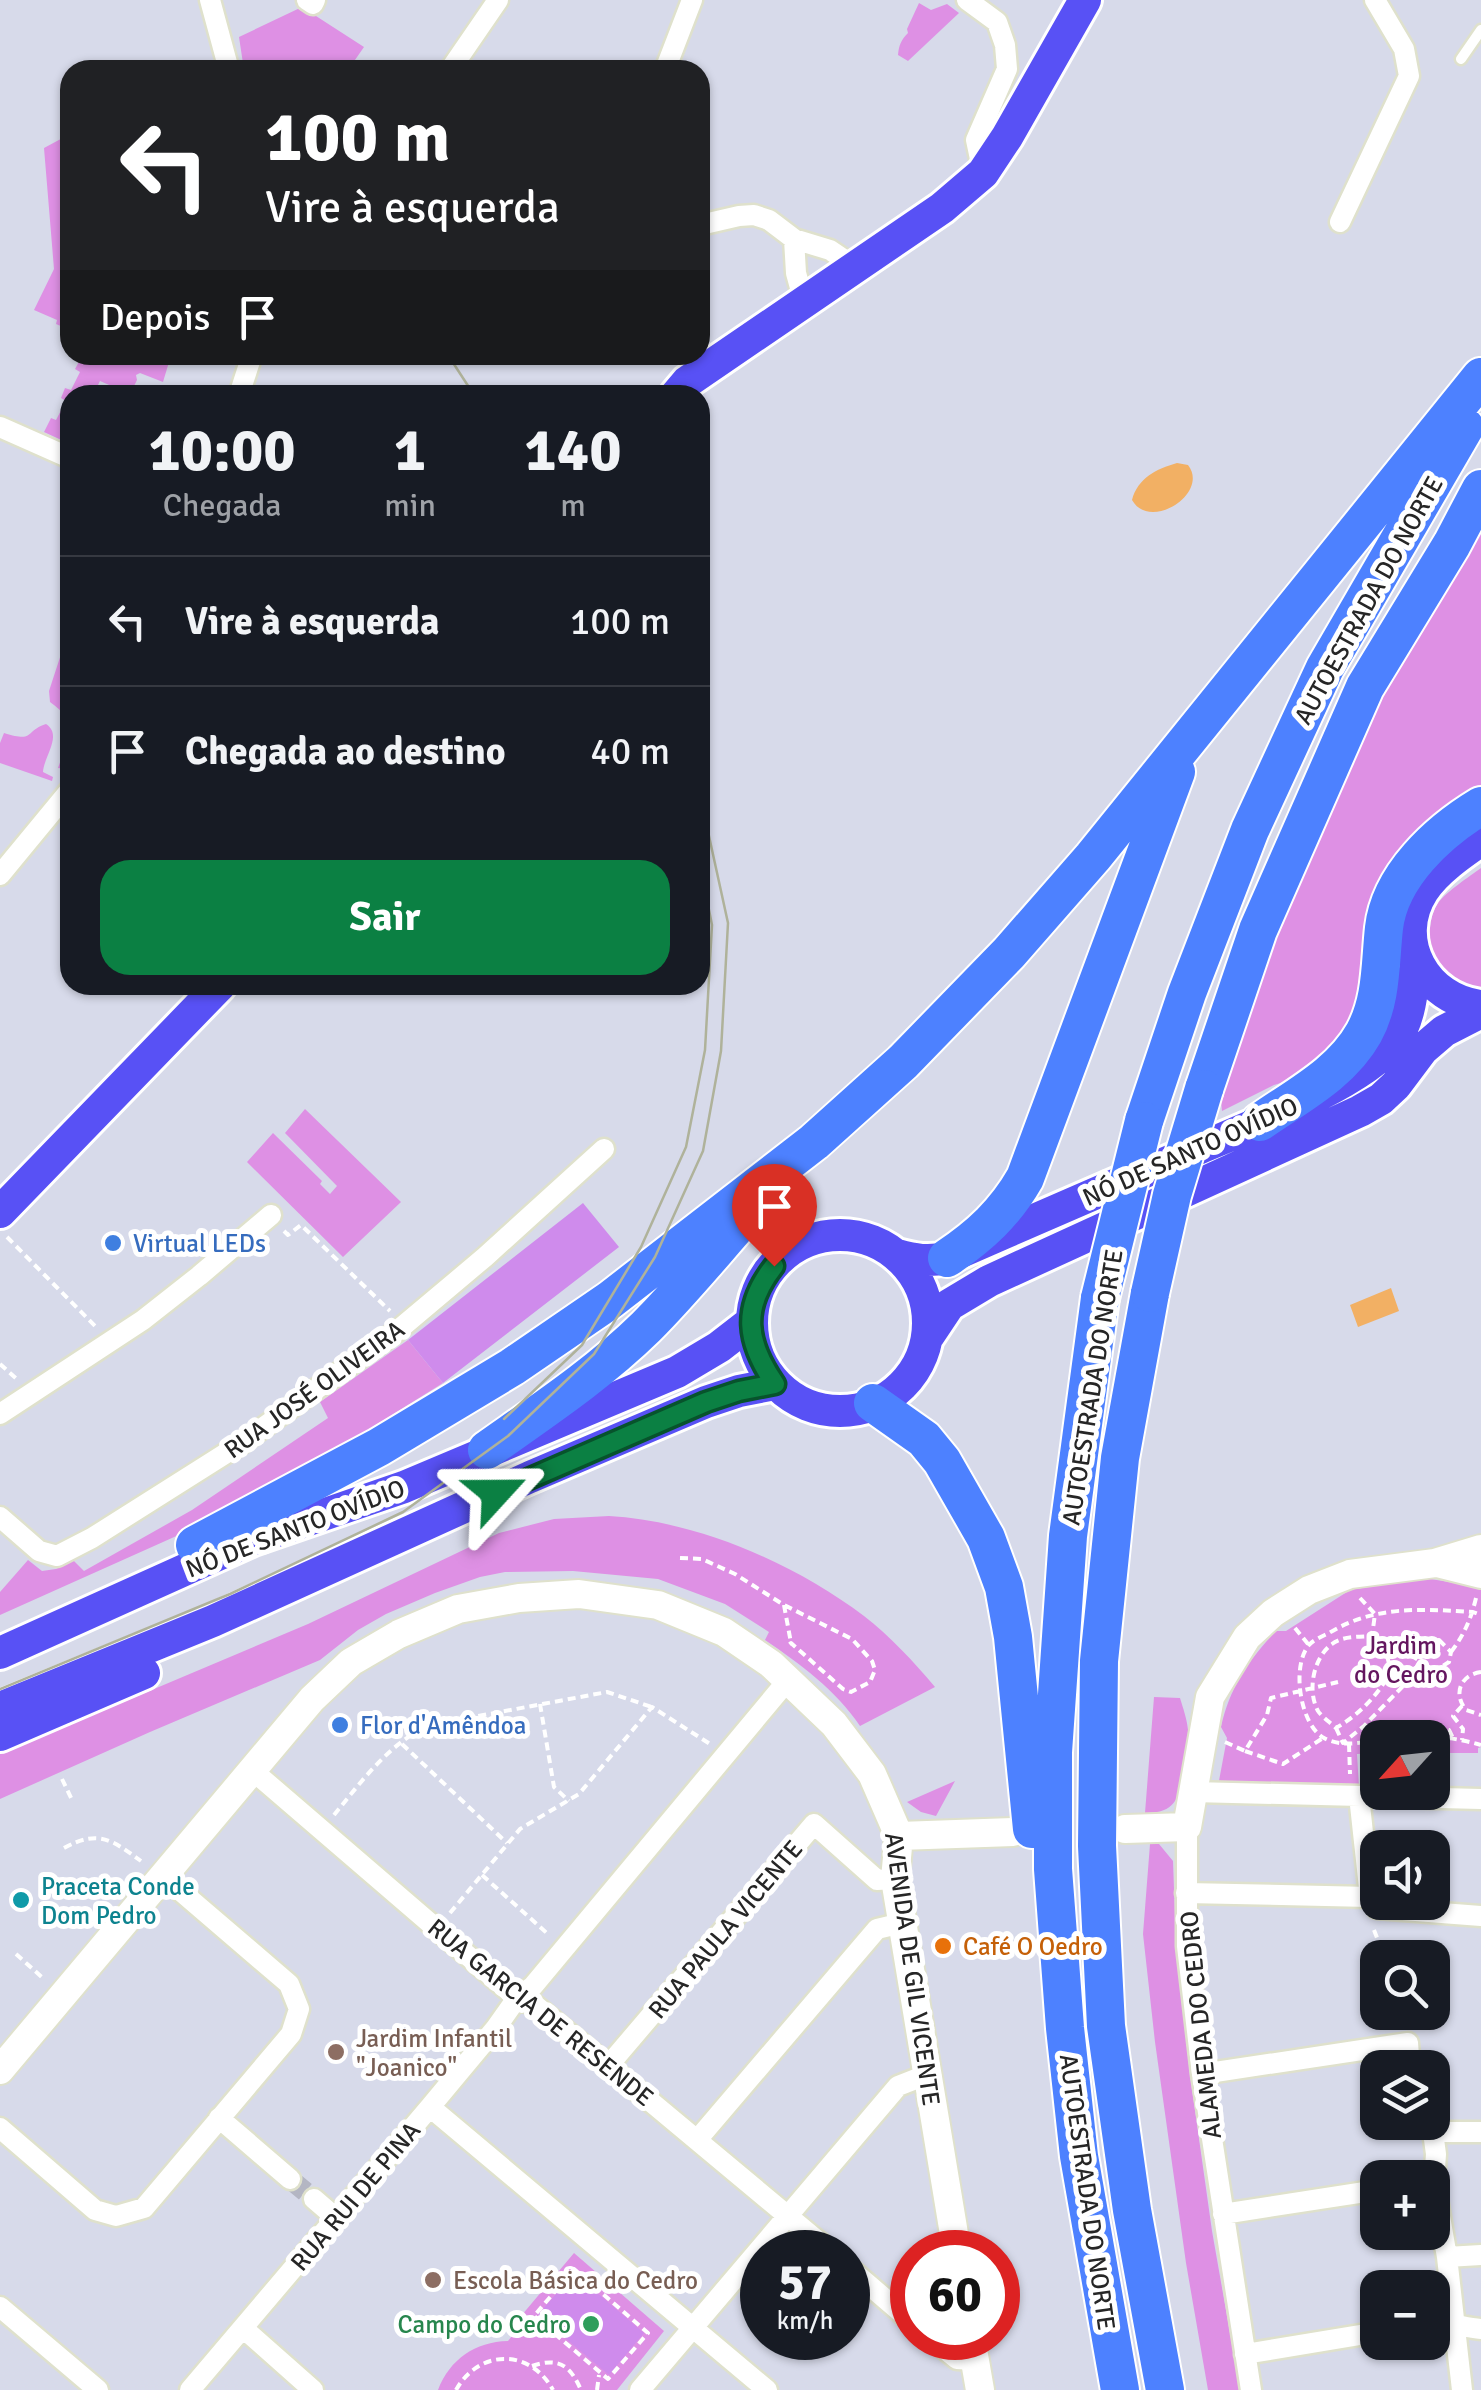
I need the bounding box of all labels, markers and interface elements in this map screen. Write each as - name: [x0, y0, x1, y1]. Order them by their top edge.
- text: 100 m: [265, 94, 450, 180]
- icon: left: [100, 100, 230, 230]
- text: Vire à esquerda: [265, 180, 560, 235]
- icon: arrive: [230, 290, 285, 345]
- text: Depois: [100, 294, 210, 341]
- text: 10:00: [148, 414, 296, 488]
- text: 1: [394, 414, 426, 488]
- text: 140: [524, 414, 622, 488]
- street label: AUTOESTRADA DO NORTE: [1287, 471, 1450, 730]
- text: Chegada: [163, 486, 282, 525]
- text: min: [384, 486, 436, 525]
- text: m: [560, 486, 586, 525]
- icon: left: [100, 594, 155, 649]
- text: Vire à esquerda: [185, 598, 439, 645]
- text: 100 m: [570, 598, 670, 645]
- icon: arrive: [100, 724, 155, 779]
- text: Chegada ao destino: [185, 728, 506, 775]
- text: 40 m: [590, 728, 670, 775]
- button: Sair: [100, 860, 670, 975]
- street label: NÓ DE SANTO OVÍDIO: [1078, 1090, 1303, 1213]
- pin: [732, 1164, 817, 1267]
- icon: arrive: [747, 1179, 802, 1234]
- place label: Virtual LEDs: [133, 1228, 266, 1259]
- marker: Virtual LEDs: [102, 1232, 124, 1254]
- street label: AUTOESTRADA DO NORTE: [1055, 1247, 1130, 1527]
- street label: RUA JOSÉ OLIVEIRA: [218, 1314, 411, 1465]
- position arrow: [444, 1441, 548, 1545]
- street label: NÓ DE SANTO OVÍDIO: [181, 1472, 409, 1585]
- park label: Jardim do Cedro: [1354, 1630, 1448, 1690]
- place label: Flor d'Amêndoa: [360, 1710, 527, 1741]
- marker: Flor d'Amêndoa: [329, 1714, 351, 1736]
- north arrow: [1360, 1720, 1450, 1810]
- map controls: [1360, 1720, 1450, 2360]
- button: sound: [1360, 1830, 1450, 1920]
- street label: AVENIDA DE GIL VICENTE: [878, 1831, 947, 2108]
- street label: RUA PAULA VICENTE: [642, 1834, 809, 2025]
- place label: Praceta Conde Dom Pedro: [41, 1871, 195, 1931]
- marker: Praceta Conde Dom Pedro: [10, 1889, 32, 1911]
- street label: ALAMEDA DO CEDRO: [1173, 1909, 1228, 2140]
- street label: RUA GARCIA DE RESENDE: [422, 1912, 660, 2113]
- place label: Café O Oedro: [963, 1931, 1103, 1962]
- marker: Café O Oedro: [932, 1935, 954, 1957]
- button: search: [1360, 1940, 1450, 2030]
- place label: Jardim Infantil "Joanico": [356, 2023, 512, 2083]
- marker: Jardim Infantil "Joanico": [325, 2041, 347, 2063]
- button: layers: [1360, 2050, 1450, 2140]
- street label: AUTOESTRADA DO NORTE: [1053, 2052, 1122, 2332]
- street label: RUA RUI DE PINA: [284, 2115, 427, 2277]
- button: +: [1360, 2160, 1450, 2250]
- speed limit sign: 60: [890, 2230, 1020, 2360]
- text: 57: [778, 2252, 832, 2314]
- place label: Escola Básica do Cedro: [453, 2265, 698, 2296]
- marker: Escola Básica do Cedro: [422, 2269, 444, 2291]
- button: −: [1360, 2270, 1450, 2360]
- text: km/h: [777, 2305, 833, 2336]
- place label: Campo do Cedro: [398, 2309, 571, 2340]
- marker: Campo do Cedro: [580, 2313, 602, 2335]

